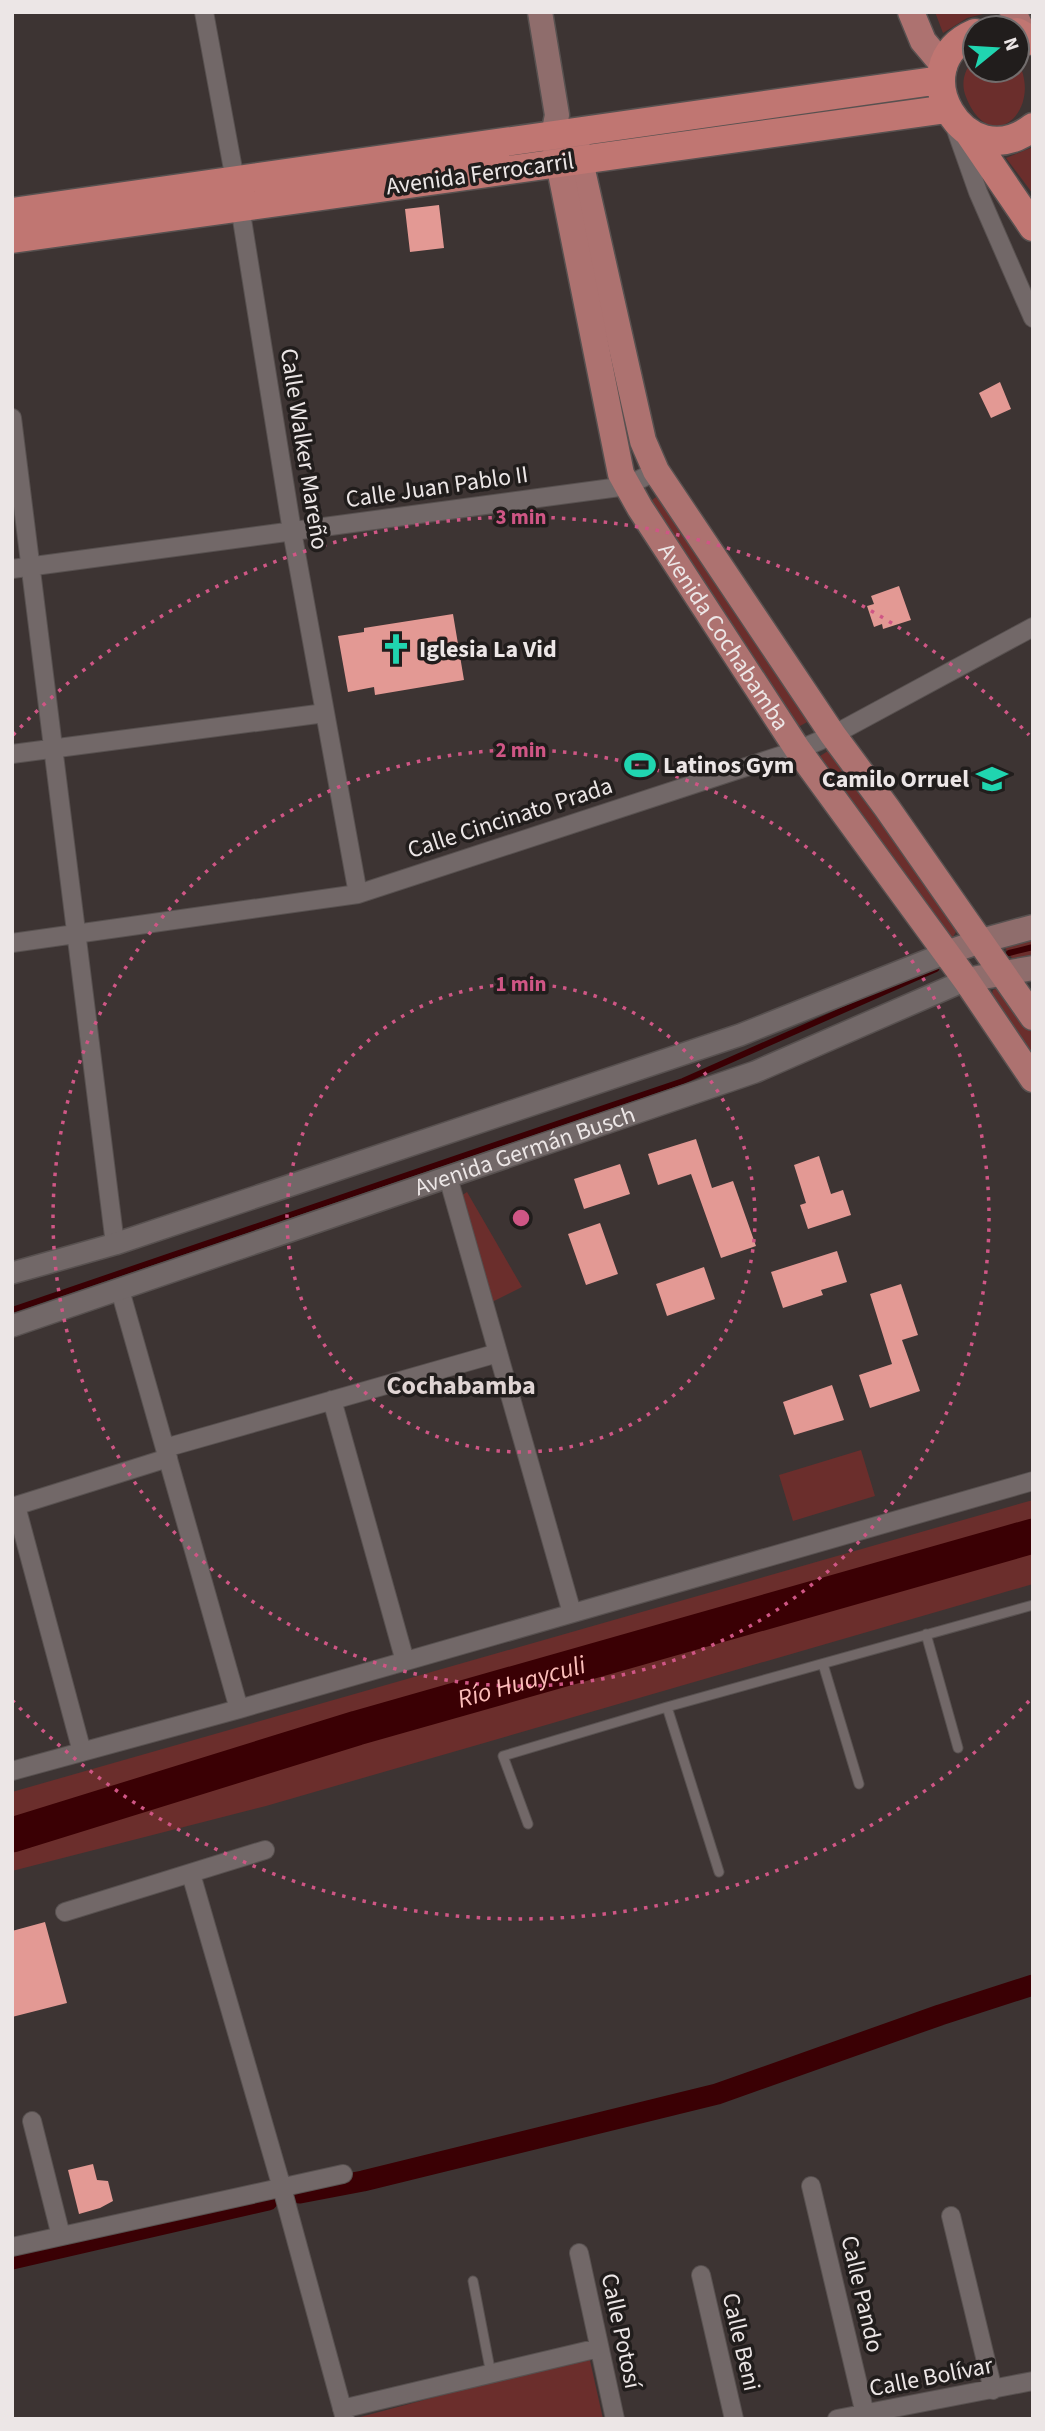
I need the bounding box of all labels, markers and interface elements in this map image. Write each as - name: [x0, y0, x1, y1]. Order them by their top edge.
- north arrow: [961, 14, 1031, 84]
- text: N: [996, 34, 1026, 54]
- street label: Avenida Ferrocarril: [384, 143, 576, 205]
- street label: Calle Walker Mareño: [271, 346, 337, 552]
- street label: Calle Juan Pablo II: [344, 457, 530, 517]
- text: 3 min: [495, 502, 547, 532]
- street label: Avenida Cochabamba: [650, 536, 798, 737]
- church icon: Iglesia La Vid: [379, 632, 413, 666]
- place label: Iglesia La Vid: [419, 632, 557, 667]
- text: 2 min: [495, 735, 547, 765]
- sports icon: Latinos Gym: [623, 748, 657, 782]
- place label: Latinos Gym: [663, 748, 794, 783]
- place label: Camilo Orruel: [822, 762, 969, 797]
- school or university icon: Camilo Orruel: [975, 762, 1009, 796]
- street label: Calle Cincinato Prada: [403, 768, 617, 868]
- text: 1 min: [495, 969, 547, 999]
- street label: Avenida Germán Busch: [410, 1097, 640, 1205]
- centre of rings: [509, 1206, 533, 1230]
- district label: Cochabamba: [386, 1367, 536, 1404]
- water label: Río Huayculi: [453, 1645, 591, 1717]
- street label: Calle Pando: [832, 2232, 892, 2356]
- street label: Calle Potosí: [592, 2270, 651, 2393]
- street label: Calle Beni: [713, 2289, 769, 2395]
- street label: Calle Bolívar: [866, 2348, 996, 2406]

